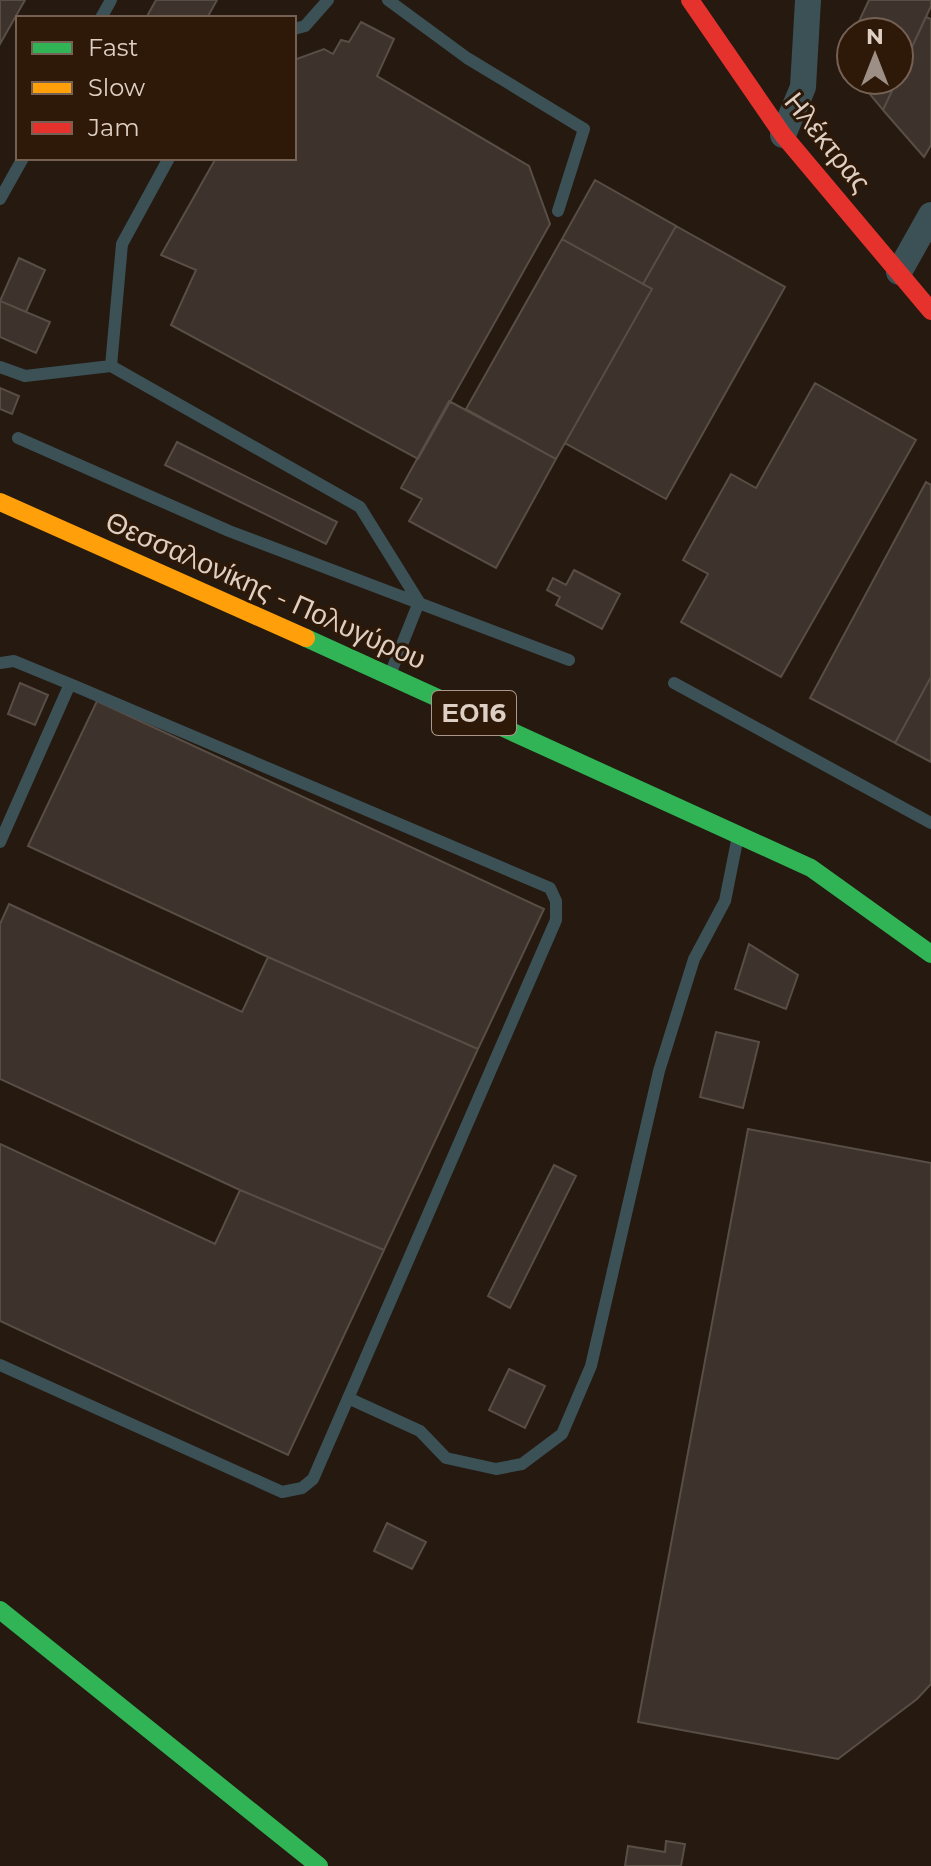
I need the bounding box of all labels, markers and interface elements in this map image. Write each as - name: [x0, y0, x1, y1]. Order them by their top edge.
- legend: [16, 16, 296, 160]
- north arrow: [835, 16, 915, 96]
- text: N: [866, 23, 884, 50]
- text: Fast: [88, 33, 139, 62]
- text: Slow: [88, 73, 145, 102]
- street label: Ηλέκτρας: [777, 85, 879, 199]
- text: Jam: [87, 113, 140, 142]
- street label: Θεσσαλονίκης - Πολυγύρου: [101, 504, 431, 676]
- road number: ΕΟ16: [432, 691, 516, 735]

